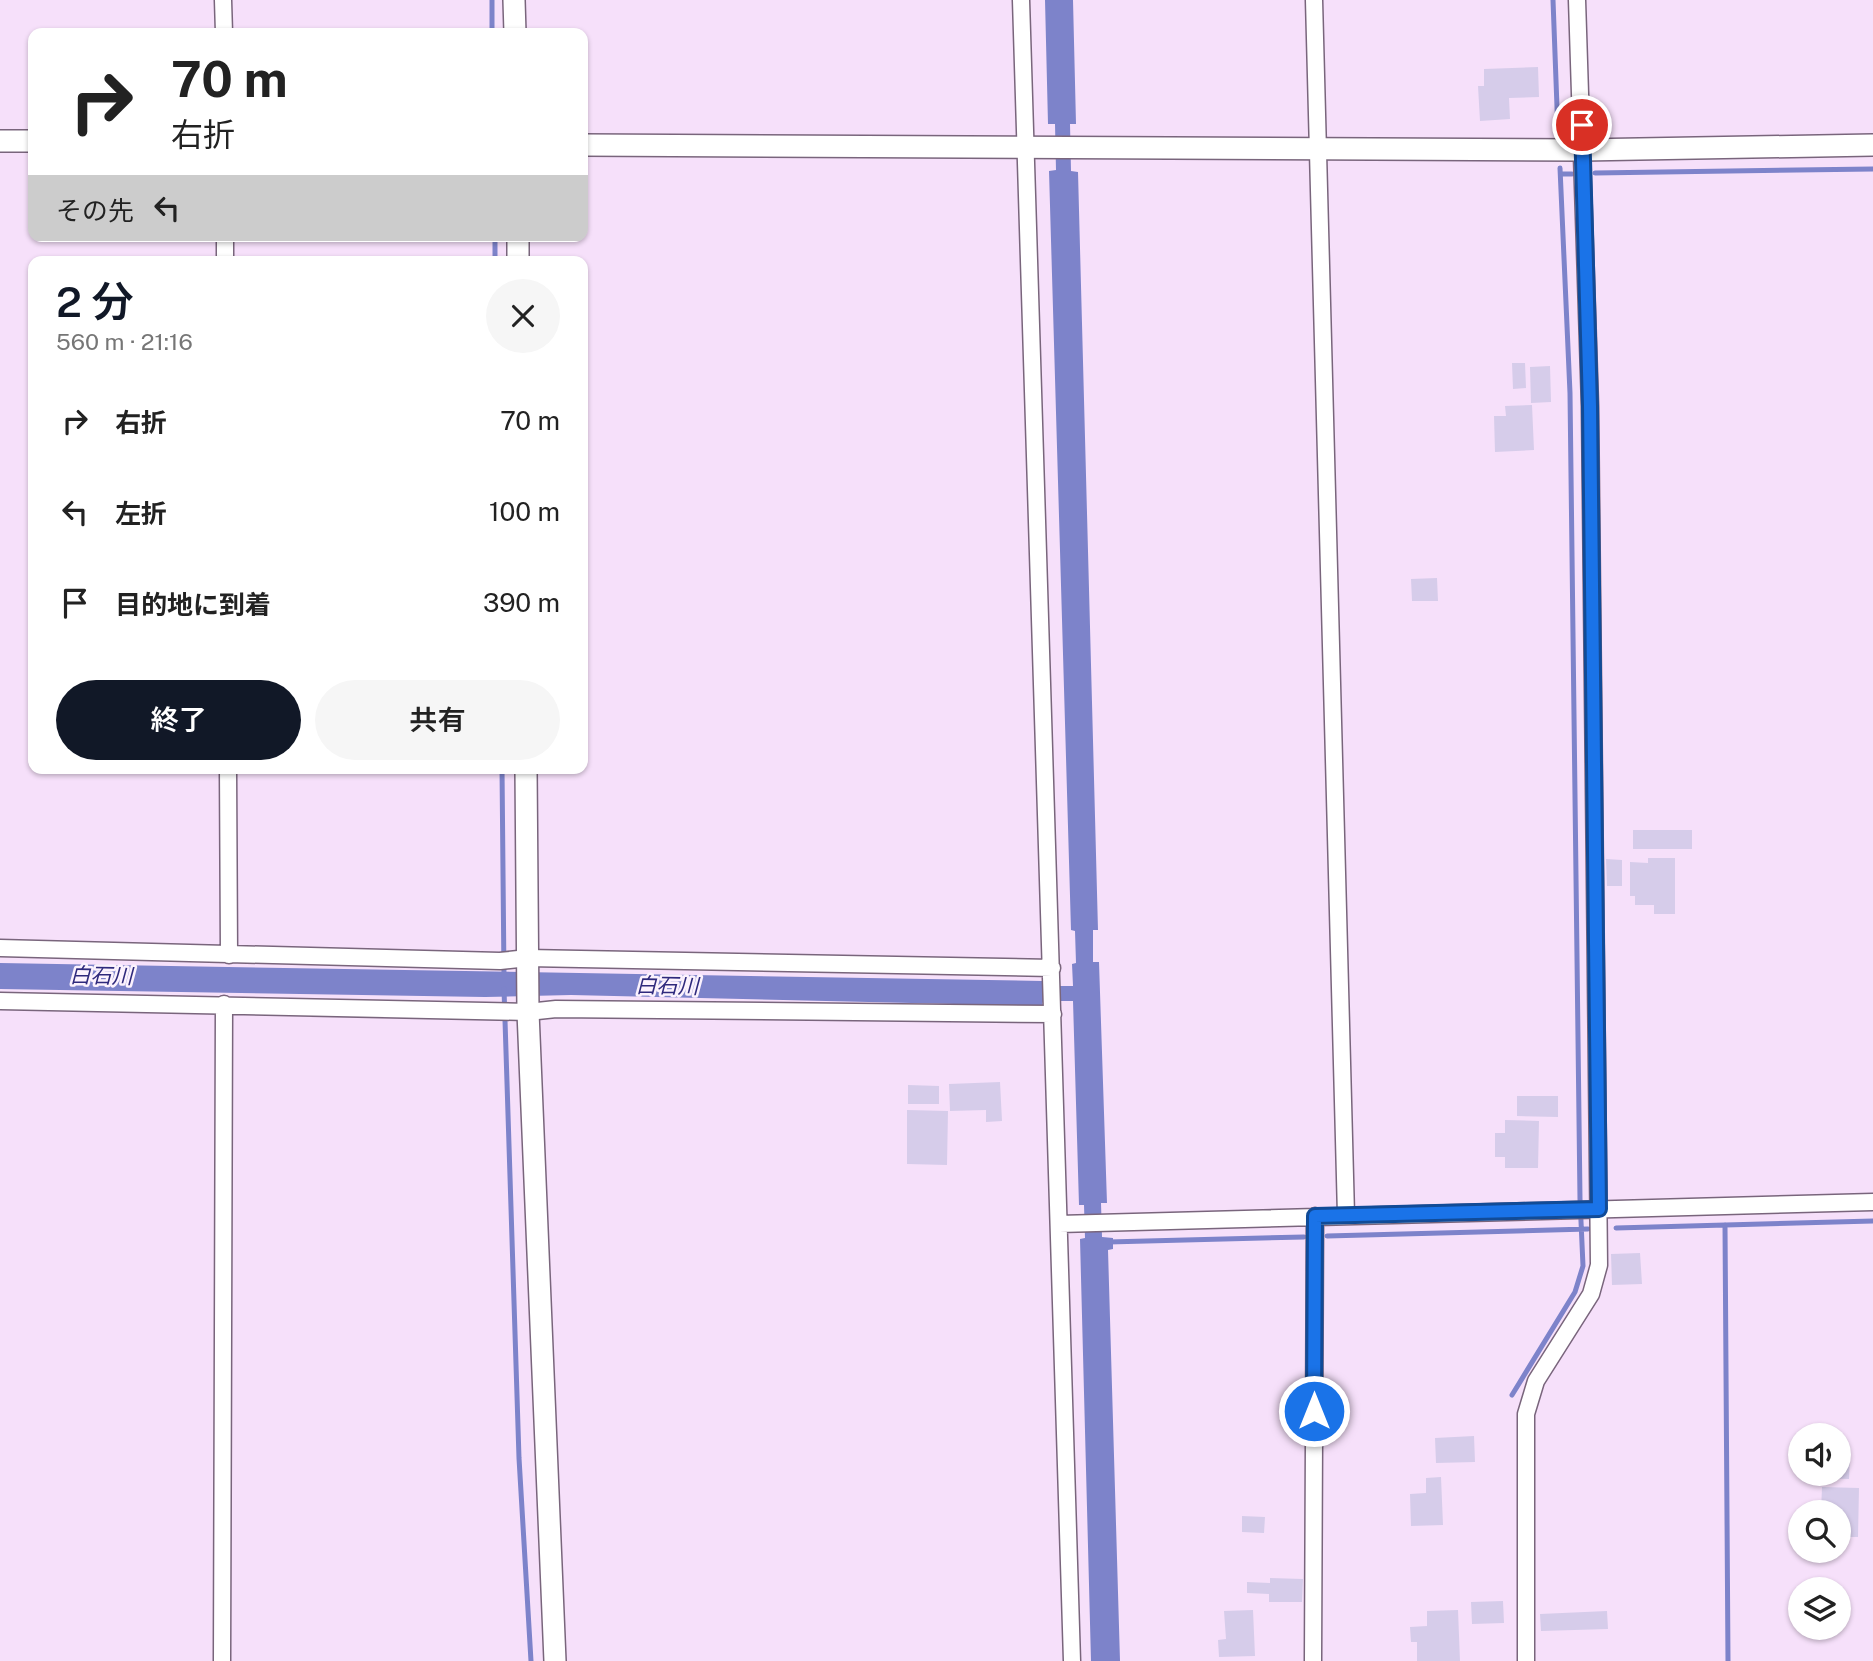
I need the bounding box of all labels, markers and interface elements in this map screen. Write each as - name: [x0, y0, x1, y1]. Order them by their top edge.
- text: 70 m: [171, 50, 288, 108]
- icon: right: [56, 56, 147, 147]
- pin: [1552, 95, 1612, 155]
- icon: arrive: [1563, 106, 1601, 144]
- text: 右折: [171, 116, 235, 153]
- icon: left: [148, 189, 186, 227]
- text: その先: [56, 195, 134, 226]
- text: 2 分: [56, 277, 134, 326]
- button: close: [486, 279, 560, 353]
- text: 560 m · 21:16: [56, 328, 193, 355]
- icon: right: [56, 402, 94, 440]
- text: 70 m: [500, 405, 560, 436]
- text: 右折: [115, 407, 167, 438]
- icon: left: [56, 493, 94, 531]
- text: 100 m: [489, 496, 560, 527]
- text: 左折: [115, 498, 167, 529]
- icon: arrive: [56, 584, 94, 622]
- text: 390 m: [483, 587, 560, 618]
- text: 目的地に到着: [115, 589, 271, 620]
- button: 終了: [56, 680, 301, 760]
- button: 共有: [315, 680, 560, 760]
- water label: 白石川: [69, 962, 135, 989]
- water label: 白石川: [635, 972, 701, 999]
- position arrow: [1277, 1374, 1351, 1448]
- map controls: [1788, 1423, 1851, 1640]
- button: sound: [1788, 1423, 1851, 1486]
- button: search: [1788, 1500, 1851, 1563]
- button: layers: [1788, 1577, 1851, 1640]

